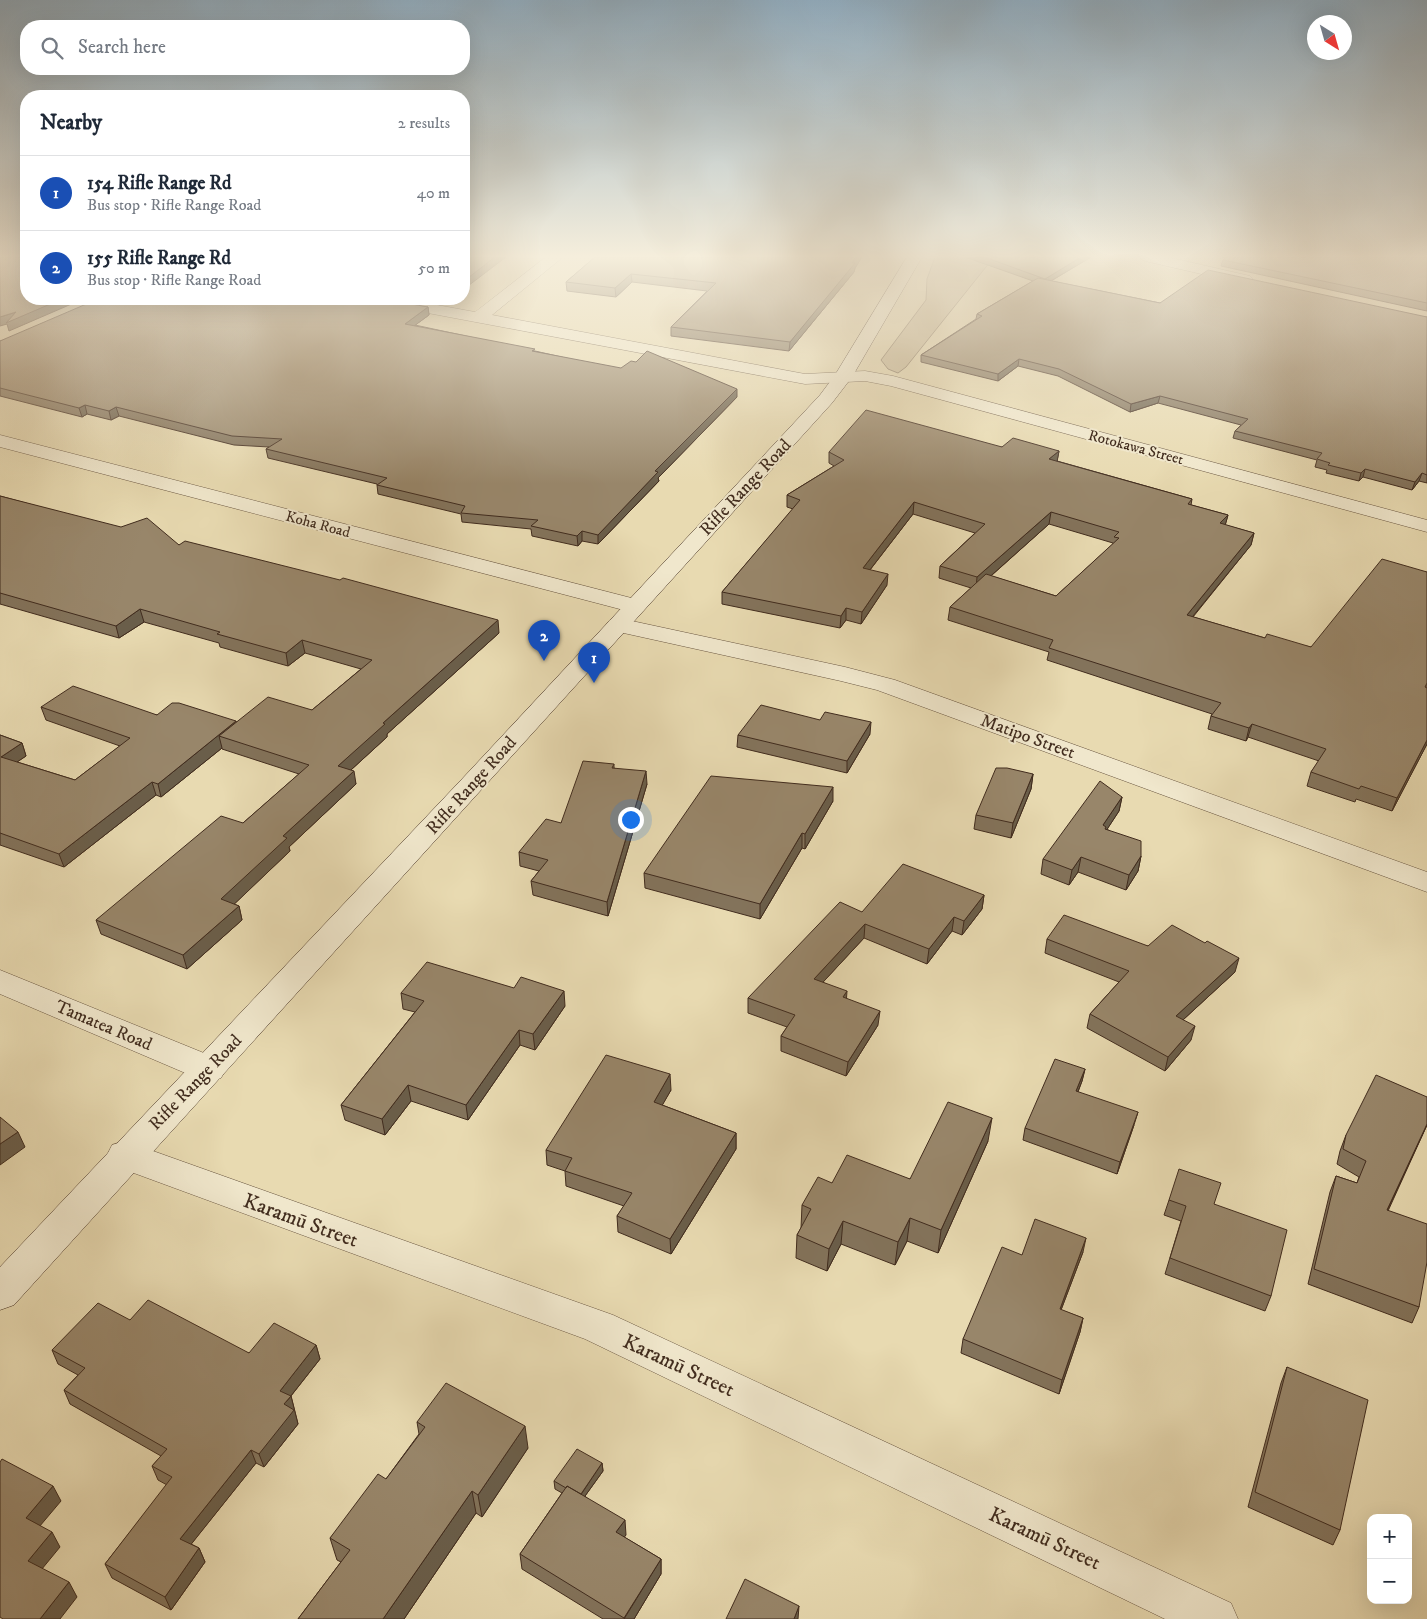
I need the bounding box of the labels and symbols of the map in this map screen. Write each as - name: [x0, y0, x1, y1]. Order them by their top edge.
- north arrow: [1307, 15, 1352, 60]
- street label: Rotokawa Street: [1086, 426, 1186, 469]
- street label: Rifle Range Road: [695, 435, 796, 541]
- street label: Koha Road: [283, 507, 353, 542]
- pin: 2: [528, 620, 560, 661]
- pin: 1: [578, 642, 610, 683]
- street label: Matipo Street: [978, 710, 1078, 764]
- street label: Rifle Range Road: [422, 732, 522, 839]
- your location: [618, 807, 644, 833]
- street label: Tamatea Road: [52, 996, 155, 1056]
- street label: Rifle Range Road: [145, 1030, 247, 1135]
- street label: Karamū Street: [240, 1188, 362, 1254]
- street label: Karamū Street: [619, 1329, 739, 1403]
- street label: Karamū Street: [985, 1502, 1105, 1576]

